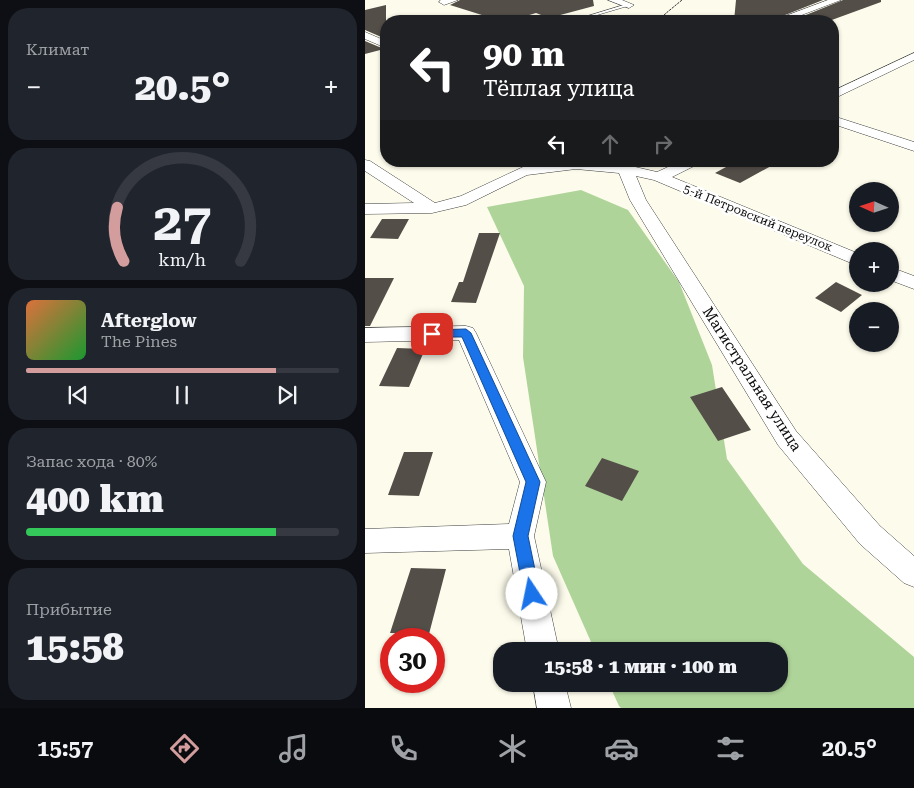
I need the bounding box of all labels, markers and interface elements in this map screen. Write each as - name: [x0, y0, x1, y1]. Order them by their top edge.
- text: 90 m: [483, 34, 565, 75]
- icon: left: [400, 35, 465, 100]
- text: Климат: [26, 40, 89, 59]
- text: 20.5°: [135, 65, 230, 109]
- text: −: [26, 71, 42, 104]
- text: +: [323, 71, 339, 104]
- text: Тёплая улица: [483, 76, 634, 101]
- icon: left: [543, 130, 571, 158]
- icon: ahead: [596, 130, 624, 158]
- icon: right: [649, 130, 677, 158]
- street label: 5-й Петровский переулок: [681, 182, 835, 255]
- north arrow: [849, 182, 899, 232]
- map controls: [849, 182, 899, 352]
- text: 27: [153, 192, 212, 253]
- button: +: [849, 242, 899, 292]
- text: km/h: [159, 249, 207, 270]
- button: −: [849, 302, 899, 352]
- street label: Магистральная улица: [699, 303, 805, 455]
- text: Afterglow: [101, 309, 197, 332]
- pin: [411, 313, 453, 355]
- icon: arrive: [418, 320, 446, 348]
- text: The Pines: [101, 332, 177, 351]
- icon: previous: [64, 381, 92, 409]
- icon: pause: [168, 381, 196, 409]
- icon: next: [273, 381, 301, 409]
- text: Запас хода · 80%: [26, 452, 157, 471]
- text: 400 km: [26, 477, 164, 521]
- position arrow: [505, 567, 557, 619]
- text: Прибытие: [26, 600, 112, 619]
- text: 15:58: [26, 625, 124, 669]
- speed limit sign: 30: [380, 628, 445, 693]
- text: 15:58 · 1 мин · 100 m: [544, 655, 737, 678]
- icon: directions: [167, 731, 202, 766]
- icon: music: [276, 731, 311, 766]
- icon: phone: [386, 731, 421, 766]
- icon: climate: [495, 731, 530, 766]
- icon: car: [604, 731, 639, 766]
- icon: filters: [713, 731, 748, 766]
- text: 15:57: [37, 736, 93, 761]
- text: 20.5°: [822, 736, 877, 761]

